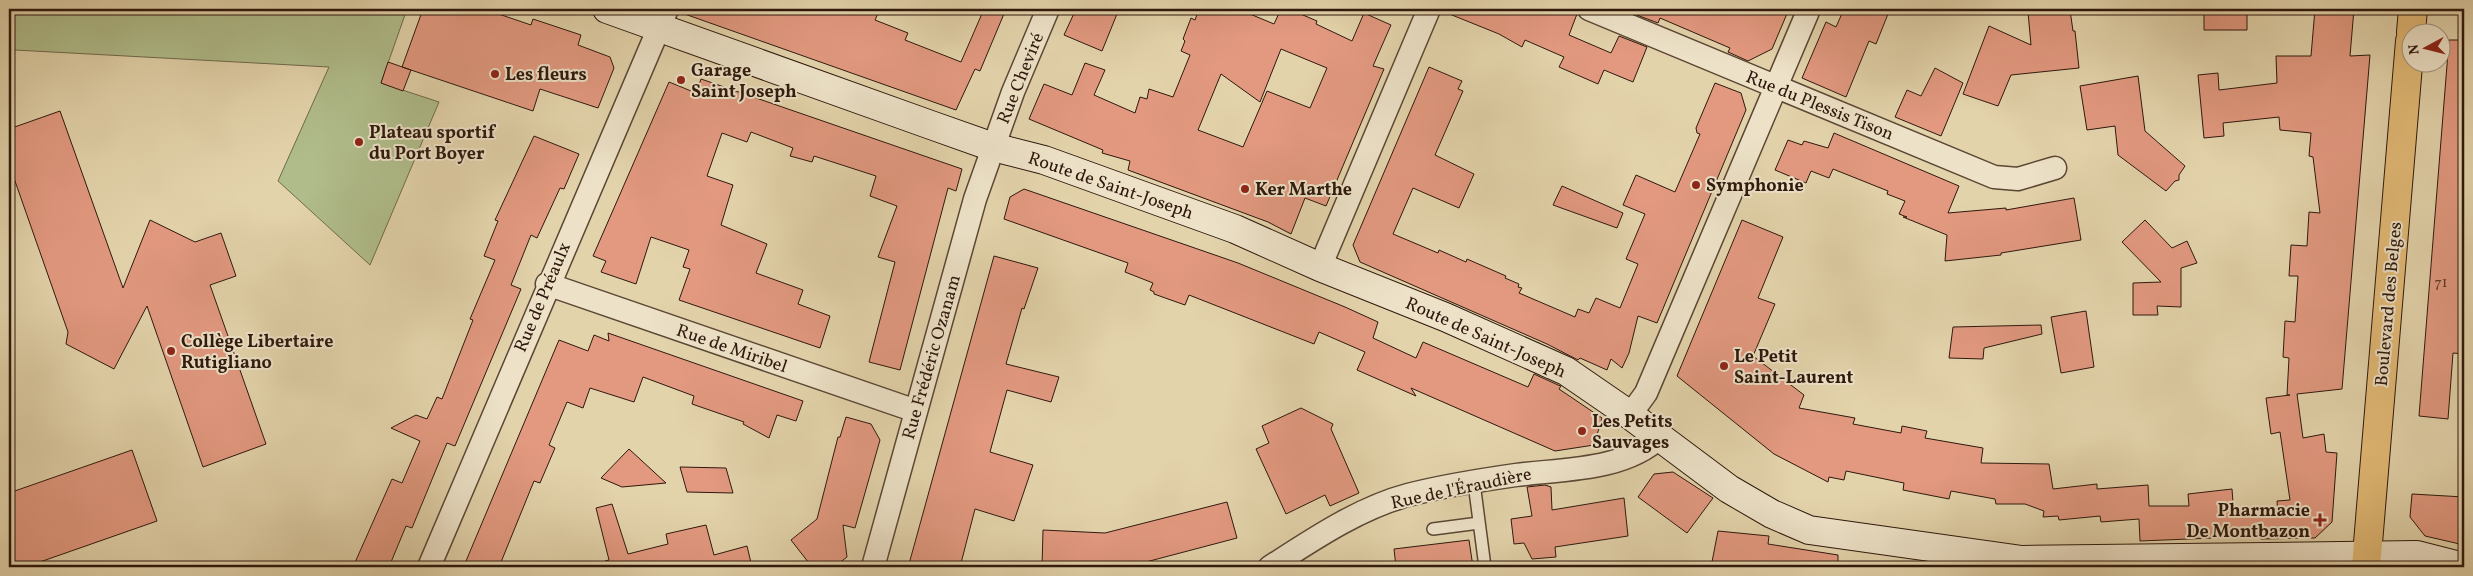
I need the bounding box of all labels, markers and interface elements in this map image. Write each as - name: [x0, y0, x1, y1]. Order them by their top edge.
- north arrow: [2400, 22, 2450, 72]
- street label: Rue Cheviré: [992, 29, 1051, 128]
- text: N: [2405, 43, 2425, 56]
- place label: Garage Saint Joseph: [691, 59, 797, 105]
- place label: Les fleurs: [505, 63, 587, 88]
- street label: Rue du Plessis Tison: [1742, 65, 1897, 148]
- marker: Les fleurs: [489, 68, 501, 80]
- marker: Garage Saint Joseph: [675, 74, 687, 86]
- place label: Plateau sportif du Port Boyer: [369, 121, 497, 167]
- marker: Plateau sportif du Port Boyer: [353, 136, 365, 148]
- street label: Route de Saint-Joseph: [1024, 146, 1197, 227]
- place label: Symphonie: [1706, 174, 1804, 199]
- place label: Ker Marthe: [1255, 178, 1352, 203]
- marker: Symphonie: [1690, 179, 1702, 191]
- marker: Ker Marthe: [1239, 183, 1251, 195]
- street label: Boulevard des Belges: [2370, 221, 2409, 387]
- street label: Rue de Préaulx: [509, 239, 578, 356]
- street label: Rue Frédéric Ozanam: [897, 272, 968, 443]
- house number: 71: [2434, 273, 2448, 294]
- street label: Route de Saint-Joseph: [1401, 292, 1570, 385]
- street label: Rue de Miribel: [673, 319, 790, 380]
- place label: Collège Libertaire Rutigliano: [181, 330, 333, 376]
- marker: Collège Libertaire Rutigliano: [165, 345, 177, 357]
- place label: Le Petit Saint-Laurent: [1734, 345, 1853, 391]
- marker: Le Petit Saint-Laurent: [1718, 360, 1730, 372]
- place label: Les Petits Sauvages: [1592, 410, 1673, 456]
- marker: Les Petits Sauvages: [1576, 425, 1588, 437]
- street label: Rue de l'Éraudière: [1389, 462, 1534, 517]
- place label: Pharmacie De Montbazon: [2186, 499, 2310, 545]
- marker: Pharmacie De Montbazon: [2314, 514, 2326, 526]

